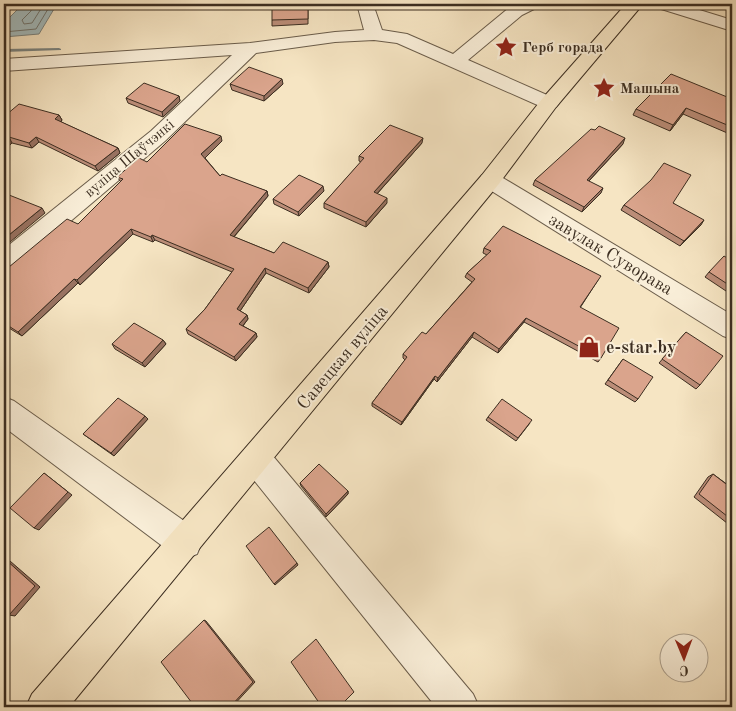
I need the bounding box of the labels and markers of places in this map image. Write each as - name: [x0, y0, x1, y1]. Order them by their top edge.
- place icon: Герб горада: [493, 34, 519, 60]
- place label: Герб горада: [522, 41, 604, 56]
- place icon: Машына: [591, 75, 617, 101]
- place label: Машына: [620, 82, 680, 97]
- shop icon: e-star.by: [576, 334, 602, 360]
- place label: e-star.by: [606, 339, 676, 357]

